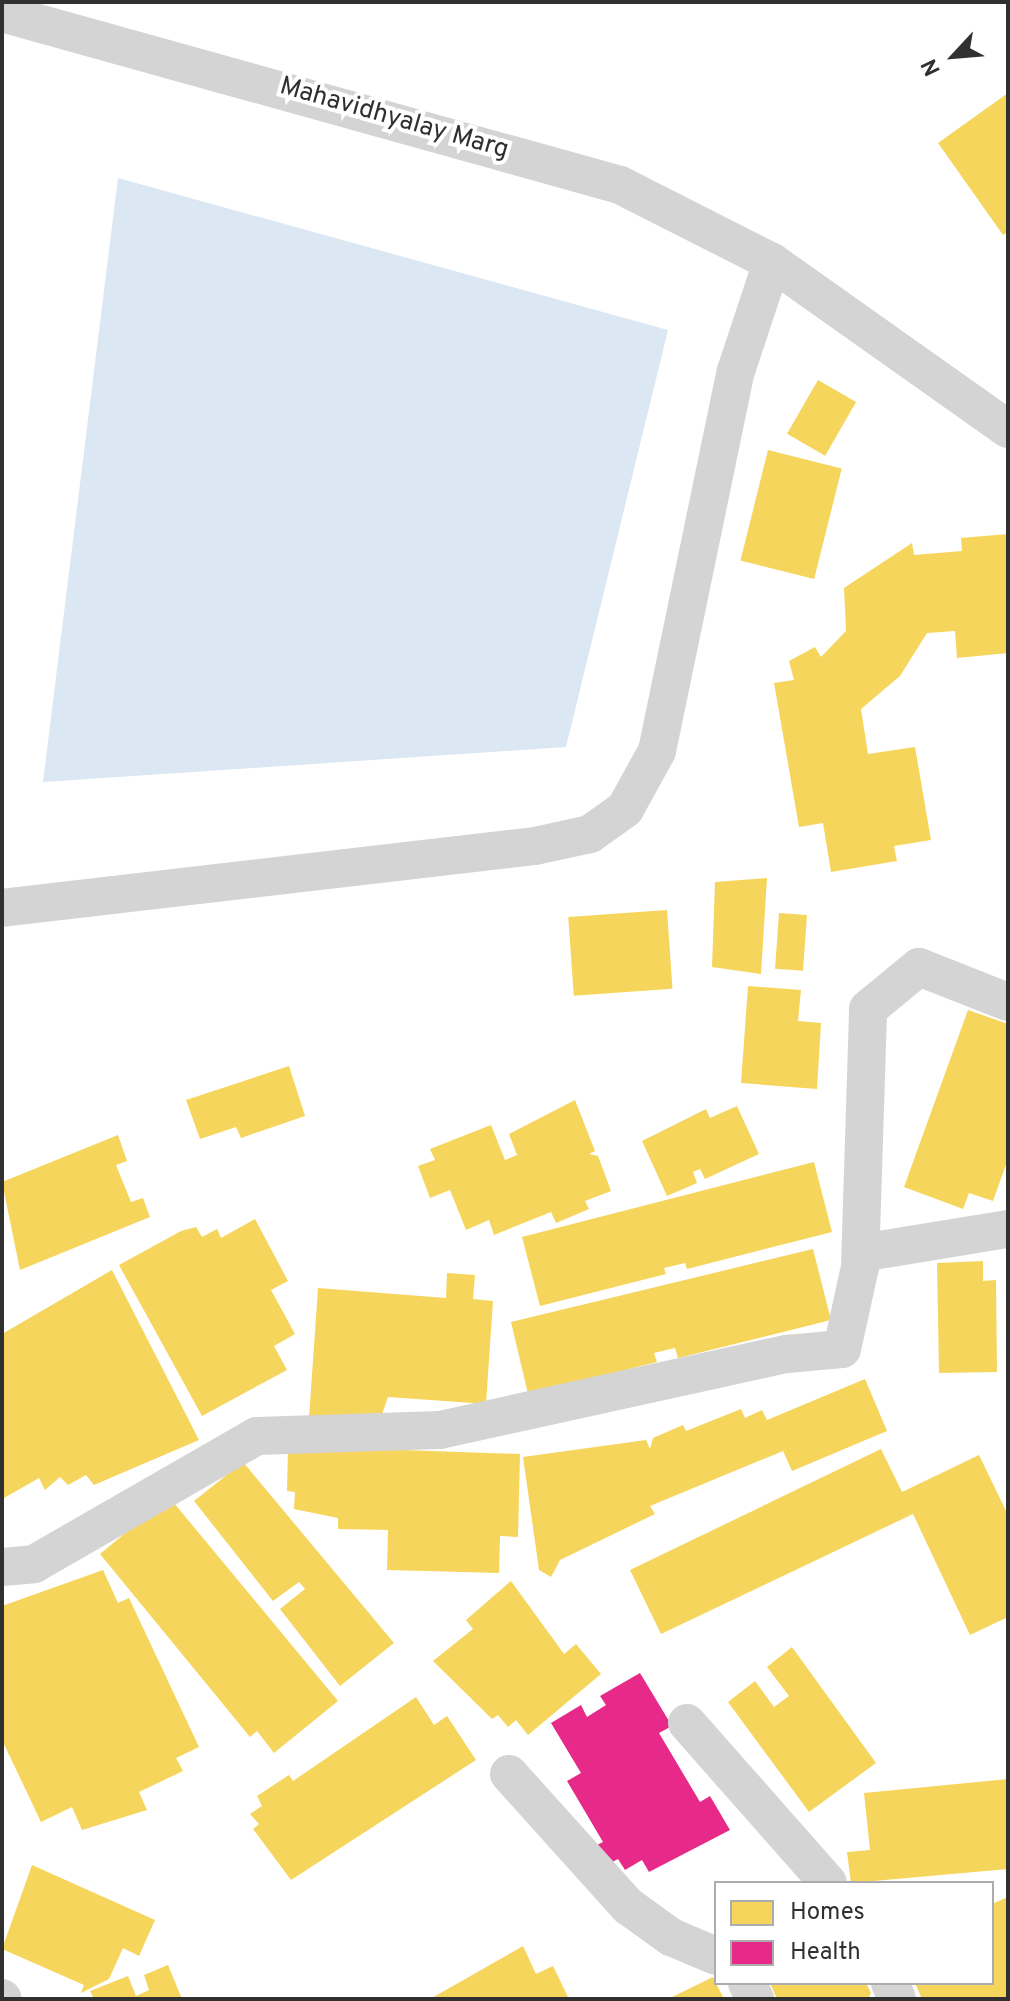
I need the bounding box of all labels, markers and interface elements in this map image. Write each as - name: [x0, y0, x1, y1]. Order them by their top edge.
- north arrow: [914, 16, 994, 96]
- text: N: [916, 54, 948, 80]
- street label: Mahavidhyalay Marg: [276, 71, 512, 167]
- legend: [714, 1881, 994, 1985]
- text: Homes: [790, 1898, 865, 1928]
- text: Health: [790, 1938, 861, 1968]

